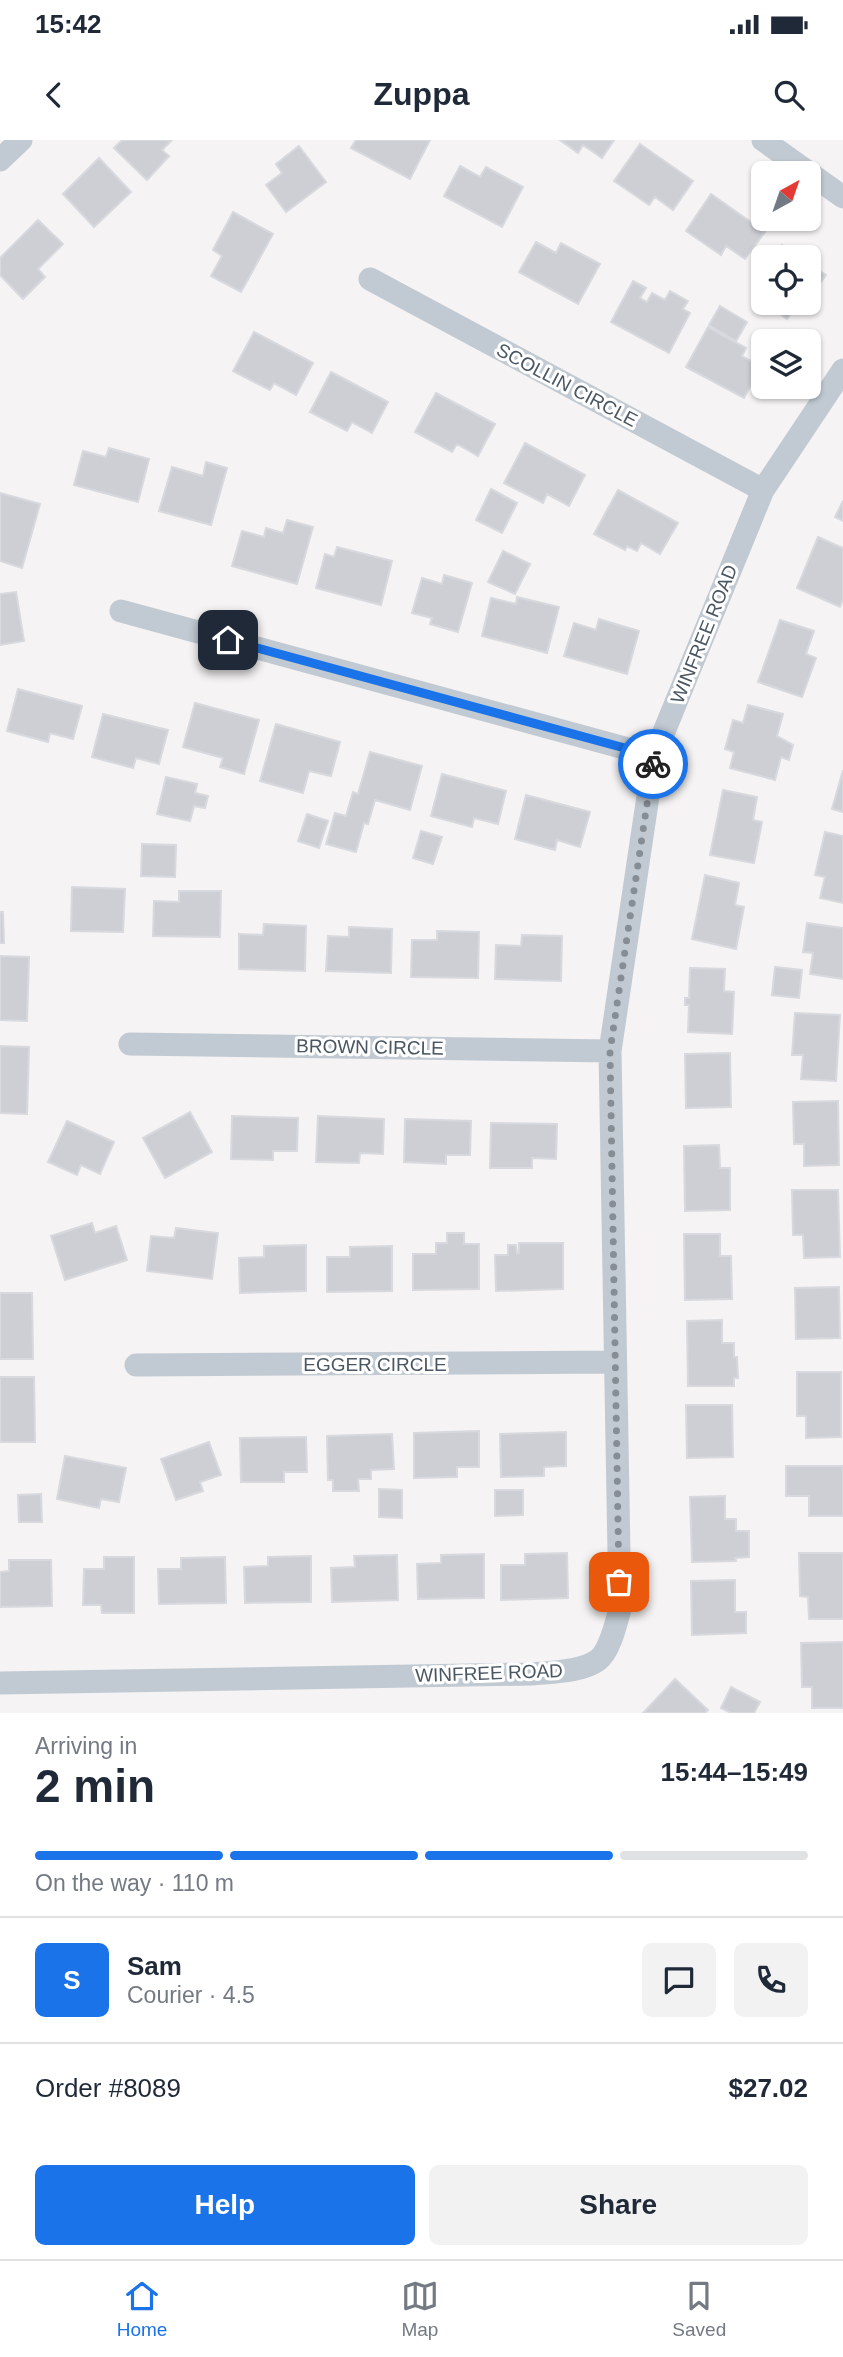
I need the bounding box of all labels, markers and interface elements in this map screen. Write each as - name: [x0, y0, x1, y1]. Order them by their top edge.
- text: 15:42: [35, 9, 102, 39]
- icon: back: [35, 76, 73, 114]
- text: Zuppa: [374, 76, 469, 112]
- icon: search: [770, 76, 808, 114]
- north arrow: [751, 161, 821, 231]
- map controls: [751, 161, 821, 399]
- button: locate: [751, 245, 821, 315]
- button: layers: [751, 329, 821, 399]
- street label: SCOLLIN CIRCLE: [493, 339, 641, 431]
- street label: WINFREE ROAD: [667, 562, 741, 706]
- pin: [198, 610, 258, 670]
- icon: home: [209, 621, 247, 659]
- courier: [618, 729, 688, 799]
- icon: bike: [634, 745, 672, 783]
- street label: BROWN CIRCLE: [296, 1035, 444, 1059]
- street label: EGGER CIRCLE: [303, 1354, 447, 1375]
- pin: [589, 1552, 649, 1612]
- icon: bag: [600, 1563, 638, 1601]
- street label: WINFREE ROAD: [415, 1660, 563, 1686]
- text: Arriving in: [35, 1733, 137, 1759]
- text: 15:44–15:49: [661, 1757, 808, 1787]
- text: 2 min: [35, 1760, 155, 1812]
- text: On the way · 110 m: [35, 1870, 234, 1896]
- button: chat: [642, 1943, 716, 2017]
- button: phone: [734, 1943, 808, 2017]
- text: Sam: [127, 1951, 182, 1981]
- text: S: [63, 1965, 81, 1995]
- text: Courier · 4.5: [127, 1982, 255, 2008]
- text: Order #8089: [35, 2073, 181, 2103]
- text: $27.02: [728, 2073, 808, 2103]
- button: Help: [35, 2165, 415, 2245]
- button: Share: [429, 2165, 808, 2245]
- tab: Home: [117, 2277, 167, 2341]
- tab: Map: [401, 2277, 439, 2341]
- tab: Saved: [672, 2277, 726, 2341]

